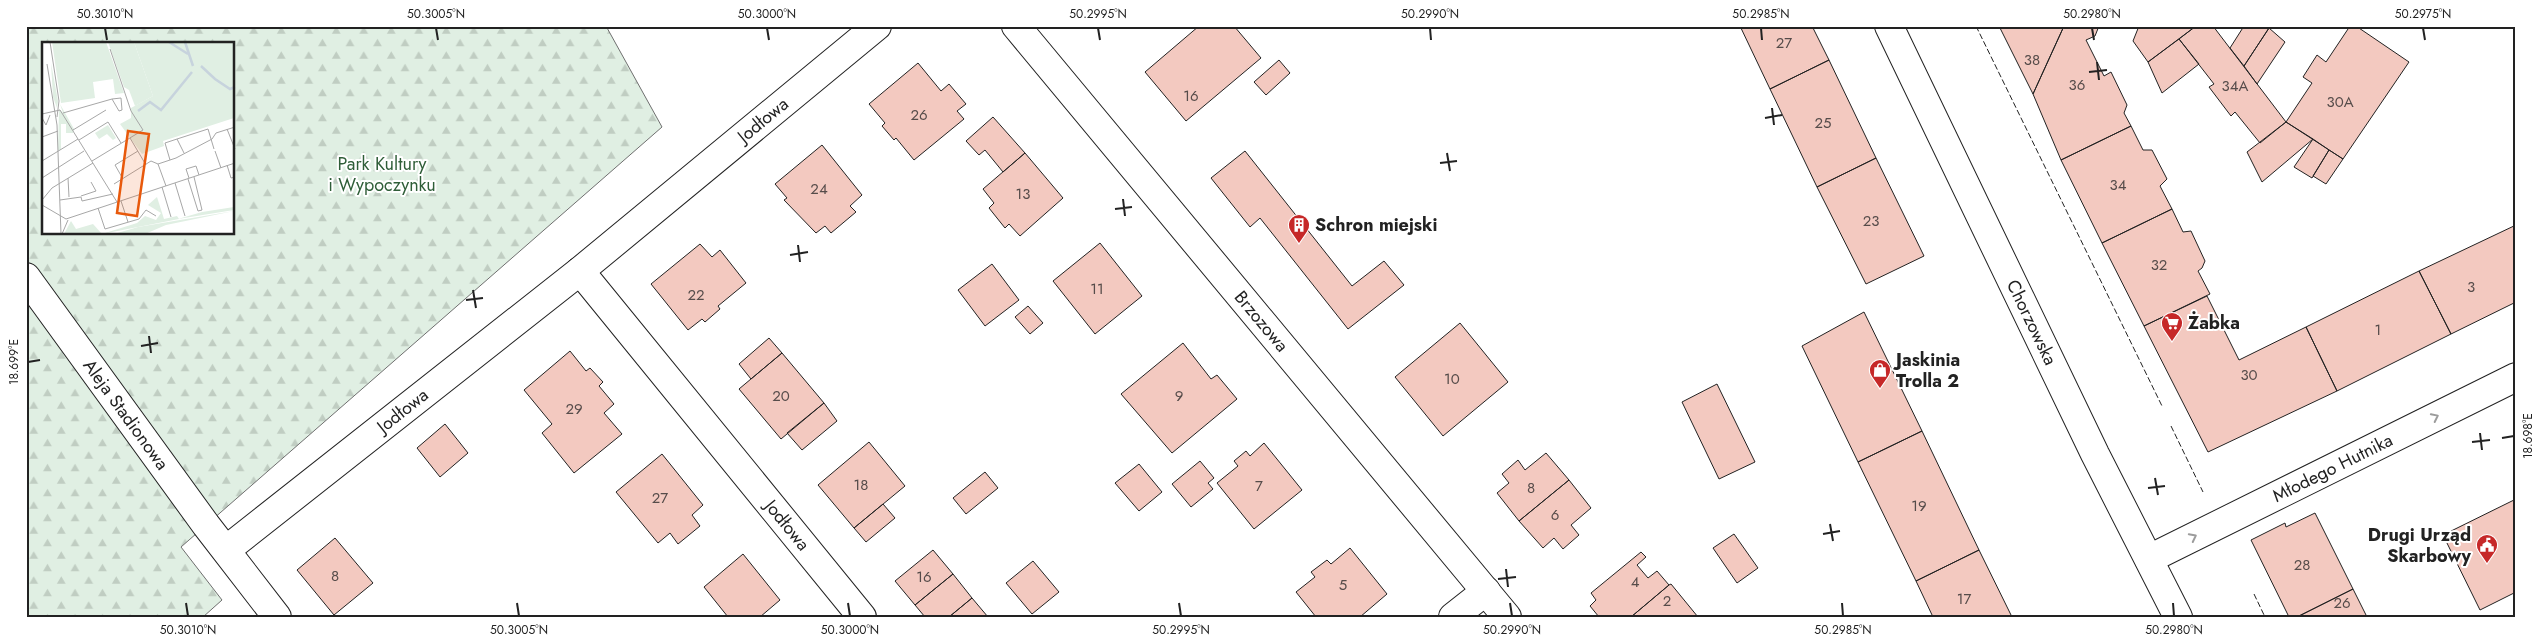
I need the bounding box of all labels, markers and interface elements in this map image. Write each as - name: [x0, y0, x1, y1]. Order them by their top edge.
- text: 50.3010°N: [77, 5, 133, 23]
- text: 50.3005°N: [407, 5, 465, 23]
- text: 50.3000°N: [738, 5, 796, 23]
- text: 50.2995°N: [1069, 5, 1127, 23]
- text: 50.2990°N: [1401, 5, 1459, 23]
- text: 50.2985°N: [1732, 5, 1790, 23]
- text: 50.2980°N: [2063, 5, 2121, 23]
- text: 50.2975°N: [2395, 5, 2451, 23]
- house number: 27: [1776, 32, 1792, 54]
- inset map: [42, 42, 235, 235]
- house number: 38: [2024, 49, 2040, 71]
- house number: 36: [2069, 74, 2085, 96]
- house number: 34A: [2222, 75, 2249, 97]
- house number: 16: [1183, 85, 1199, 107]
- street label: Jodłowa: [730, 91, 794, 150]
- house number: 30A: [2326, 91, 2354, 113]
- house number: 26: [910, 104, 928, 126]
- house number: 25: [1815, 112, 1832, 134]
- park label: Park Kultury i Wypoczynku: [328, 151, 436, 198]
- house number: 34: [2110, 174, 2127, 196]
- house number: 24: [810, 178, 828, 200]
- house number: 13: [1016, 183, 1030, 205]
- house number: 23: [1863, 210, 1879, 232]
- place label: Schron miejski: [1315, 212, 1437, 238]
- building icon: Schron miejski: [1287, 213, 1311, 244]
- house number: 32: [2151, 254, 2167, 276]
- street label: Chorzowska: [2000, 275, 2063, 370]
- house number: 3: [2467, 276, 2475, 298]
- house number: 11: [1090, 278, 1104, 300]
- house number: 22: [687, 284, 705, 306]
- street label: Brzozowa: [1228, 285, 1295, 358]
- place label: Żabka: [2188, 310, 2240, 336]
- supermarket icon: Żabka: [2160, 311, 2184, 342]
- house number: 1: [2375, 319, 2381, 341]
- text: 18.699°E: [5, 339, 23, 385]
- place label: Jaskinia Trolla 2: [1893, 347, 1960, 394]
- street label: Aleja Stadionowa: [77, 354, 175, 475]
- shop icon: Jaskinia Trolla 2: [1868, 358, 1892, 389]
- house number: 30: [2240, 364, 2258, 386]
- house number: 10: [1444, 368, 1460, 390]
- street label: Jodłowa: [370, 382, 434, 440]
- house number: 20: [772, 385, 790, 407]
- house number: 9: [1175, 385, 1183, 407]
- house number: 29: [565, 398, 583, 420]
- one-way arrow: [2430, 413, 2439, 423]
- text: 18.698°E: [2519, 413, 2537, 459]
- street label: Młodego Hutnika: [2268, 427, 2397, 509]
- house number: 18: [854, 474, 868, 496]
- house number: 7: [1255, 475, 1263, 497]
- house number: 8: [1527, 477, 1535, 499]
- house number: 27: [652, 487, 668, 509]
- street label: Jodłowa: [757, 493, 816, 556]
- house number: 19: [1911, 495, 1927, 517]
- house number: 6: [1551, 504, 1559, 526]
- place label: Drugi Urząd Skarbowy: [2368, 522, 2472, 569]
- one-way arrow: [2188, 533, 2197, 543]
- public building icon: Drugi Urząd Skarbowy: [2475, 533, 2499, 564]
- house number: 28: [2294, 554, 2310, 576]
- house number: 8: [331, 565, 339, 587]
- house number: 16: [916, 566, 932, 588]
- house number: 4: [1631, 571, 1640, 593]
- house number: 5: [1339, 574, 1347, 596]
- house number: 17: [1957, 588, 1971, 610]
- house number: 2: [1663, 590, 1671, 612]
- house number: 26: [2333, 592, 2351, 614]
- text: 50.3010°N: [160, 621, 216, 639]
- text: 50.3005°N: [490, 621, 548, 639]
- text: 50.3000°N: [821, 621, 879, 639]
- text: 50.2995°N: [1152, 621, 1210, 639]
- text: 50.2990°N: [1483, 621, 1541, 639]
- text: 50.2985°N: [1814, 621, 1872, 639]
- text: 50.2980°N: [2145, 621, 2203, 639]

